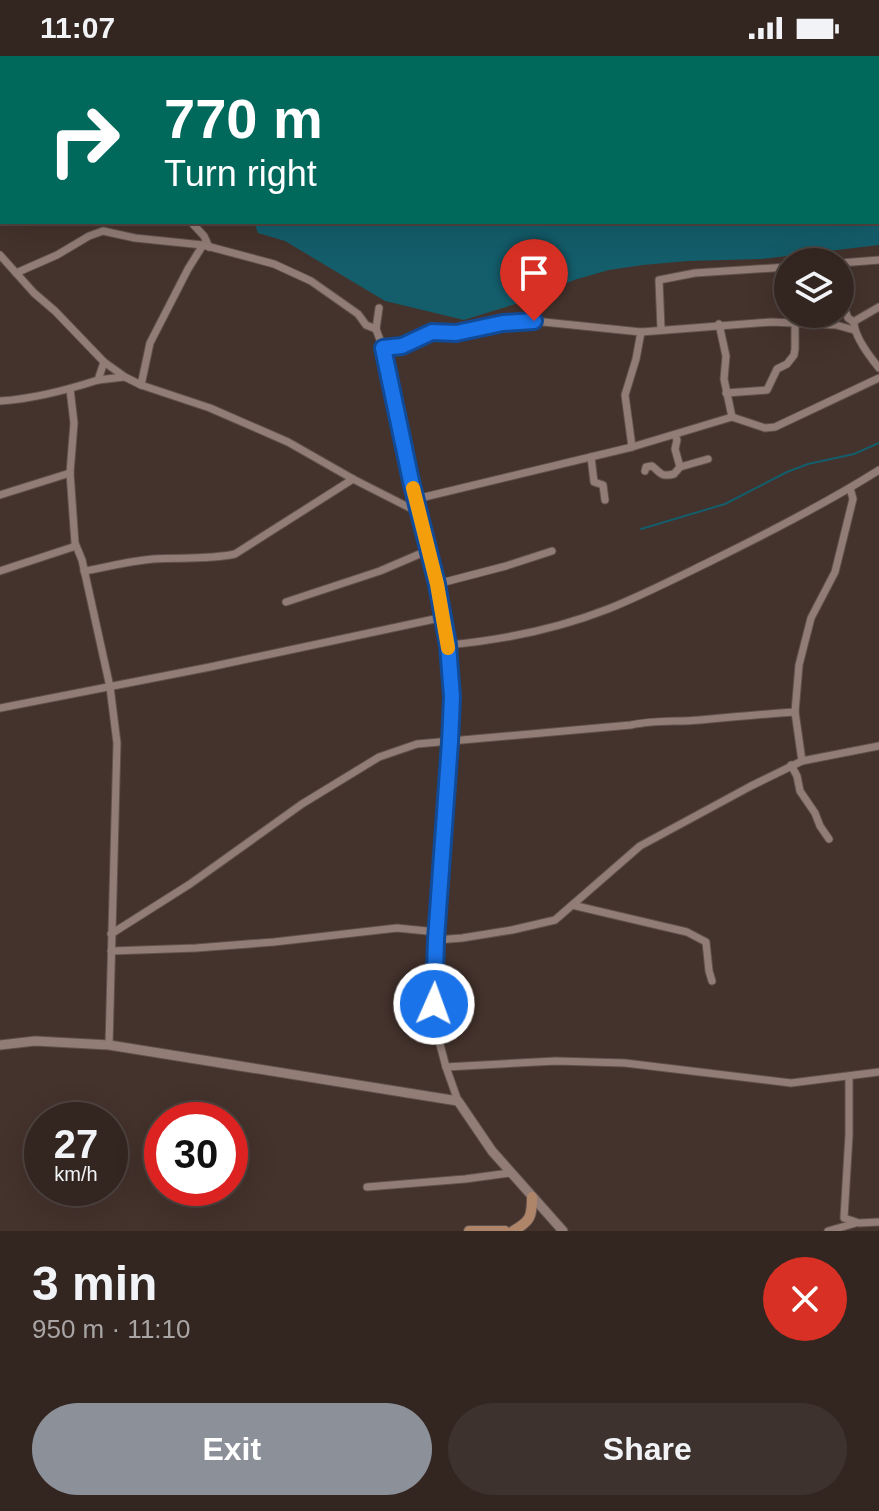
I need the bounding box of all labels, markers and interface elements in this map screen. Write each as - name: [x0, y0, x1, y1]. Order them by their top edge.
- text: 11:07: [40, 11, 115, 44]
- text: 770 m: [164, 87, 323, 150]
- icon: right: [32, 88, 136, 192]
- text: Turn right: [164, 153, 317, 194]
- pin: [500, 239, 568, 321]
- map controls: [774, 248, 854, 328]
- button: layers: [774, 248, 854, 328]
- icon: arrive: [512, 251, 556, 295]
- position arrow: [392, 962, 476, 1046]
- speed limit sign: 30: [144, 1102, 248, 1206]
- text: 27: [54, 1122, 98, 1166]
- text: km/h: [54, 1163, 98, 1185]
- text: 3 min: [32, 1257, 157, 1310]
- button: close: [763, 1257, 847, 1341]
- text: 950 m · 11:10: [32, 1314, 191, 1344]
- button: Exit: [32, 1403, 432, 1495]
- button: Share: [448, 1403, 847, 1495]

